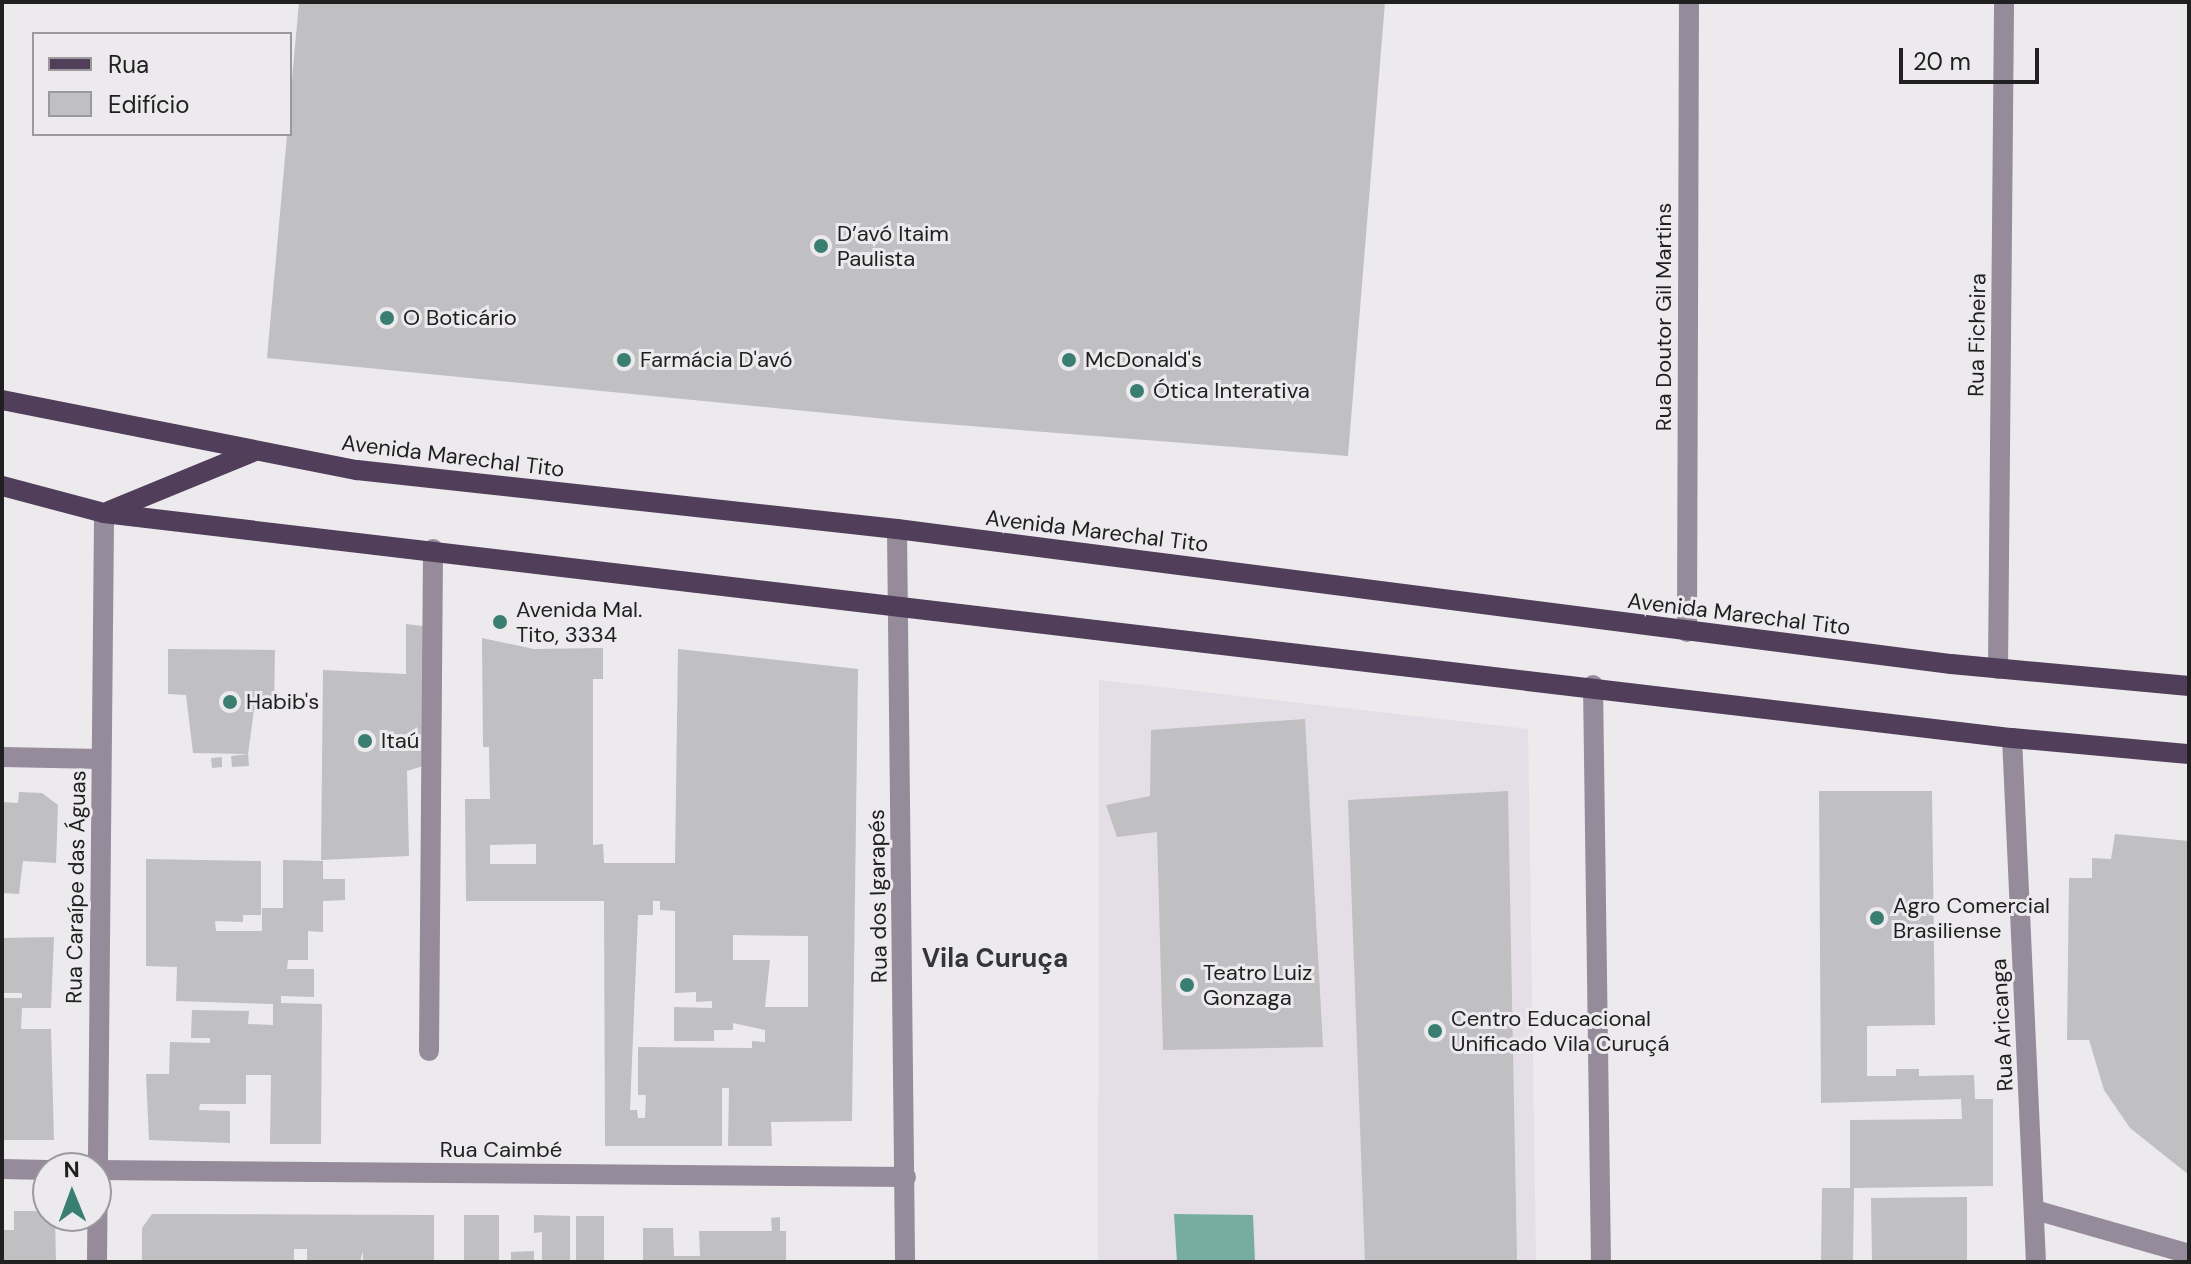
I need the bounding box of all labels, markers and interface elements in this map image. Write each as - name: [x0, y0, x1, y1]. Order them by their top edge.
- legend: [32, 32, 292, 136]
- scale bar: [1903, 32, 2043, 82]
- text: 20 m: [1913, 46, 1971, 77]
- text: Rua: [108, 49, 149, 80]
- text: Edifício: [108, 89, 190, 120]
- street label: Rua Doutor Gil Martins: [1651, 203, 1677, 431]
- place label: D’avó Itaim Paulista: [837, 220, 949, 272]
- marker: D’avó Itaim Paulista: [812, 237, 830, 255]
- street label: Rua Ficheira: [1963, 273, 1991, 397]
- place label: O Boticário: [403, 305, 517, 331]
- marker: O Boticário: [378, 309, 396, 327]
- place label: Farmácia D'avó: [640, 347, 793, 373]
- place label: McDonald's: [1085, 347, 1202, 373]
- marker: Farmácia D'avó: [615, 351, 633, 369]
- marker: McDonald's: [1060, 351, 1078, 369]
- place label: Ótica Interativa: [1153, 378, 1310, 404]
- marker: Ótica Interativa: [1128, 382, 1146, 400]
- street label: Avenida Marechal Tito: [340, 429, 566, 483]
- street label: Avenida Marechal Tito: [984, 504, 1210, 558]
- street label: Avenida Marechal Tito: [1626, 587, 1852, 641]
- place label: Avenida Mal. Tito, 3334: [516, 596, 642, 648]
- marker: Avenida Mal. Tito, 3334: [491, 613, 509, 631]
- place label: Habib's: [246, 689, 319, 715]
- marker: Habib's: [221, 693, 239, 711]
- place label: Itaú: [381, 728, 419, 754]
- marker: Itaú: [356, 732, 374, 750]
- street label: Rua Caraípe das Águas: [61, 770, 91, 1004]
- street label: Rua dos Igarapés: [863, 809, 893, 983]
- place label: Agro Comercial Brasiliense: [1893, 892, 2050, 944]
- marker: Agro Comercial Brasiliense: [1868, 909, 1886, 927]
- district label: Vila Curuça: [922, 943, 1068, 975]
- street label: Rua Aricanga: [1985, 958, 2019, 1092]
- place label: Teatro Luiz Gonzaga: [1203, 959, 1312, 1010]
- marker: Teatro Luiz Gonzaga: [1178, 976, 1196, 994]
- place label: Centro Educacional Unificado Vila Curuçá: [1451, 1005, 1669, 1056]
- marker: Centro Educacional Unificado Vila Curuçá: [1426, 1022, 1444, 1040]
- street label: Rua Caimbé: [440, 1137, 562, 1163]
- north arrow: [32, 1152, 112, 1232]
- text: N: [63, 1155, 80, 1184]

